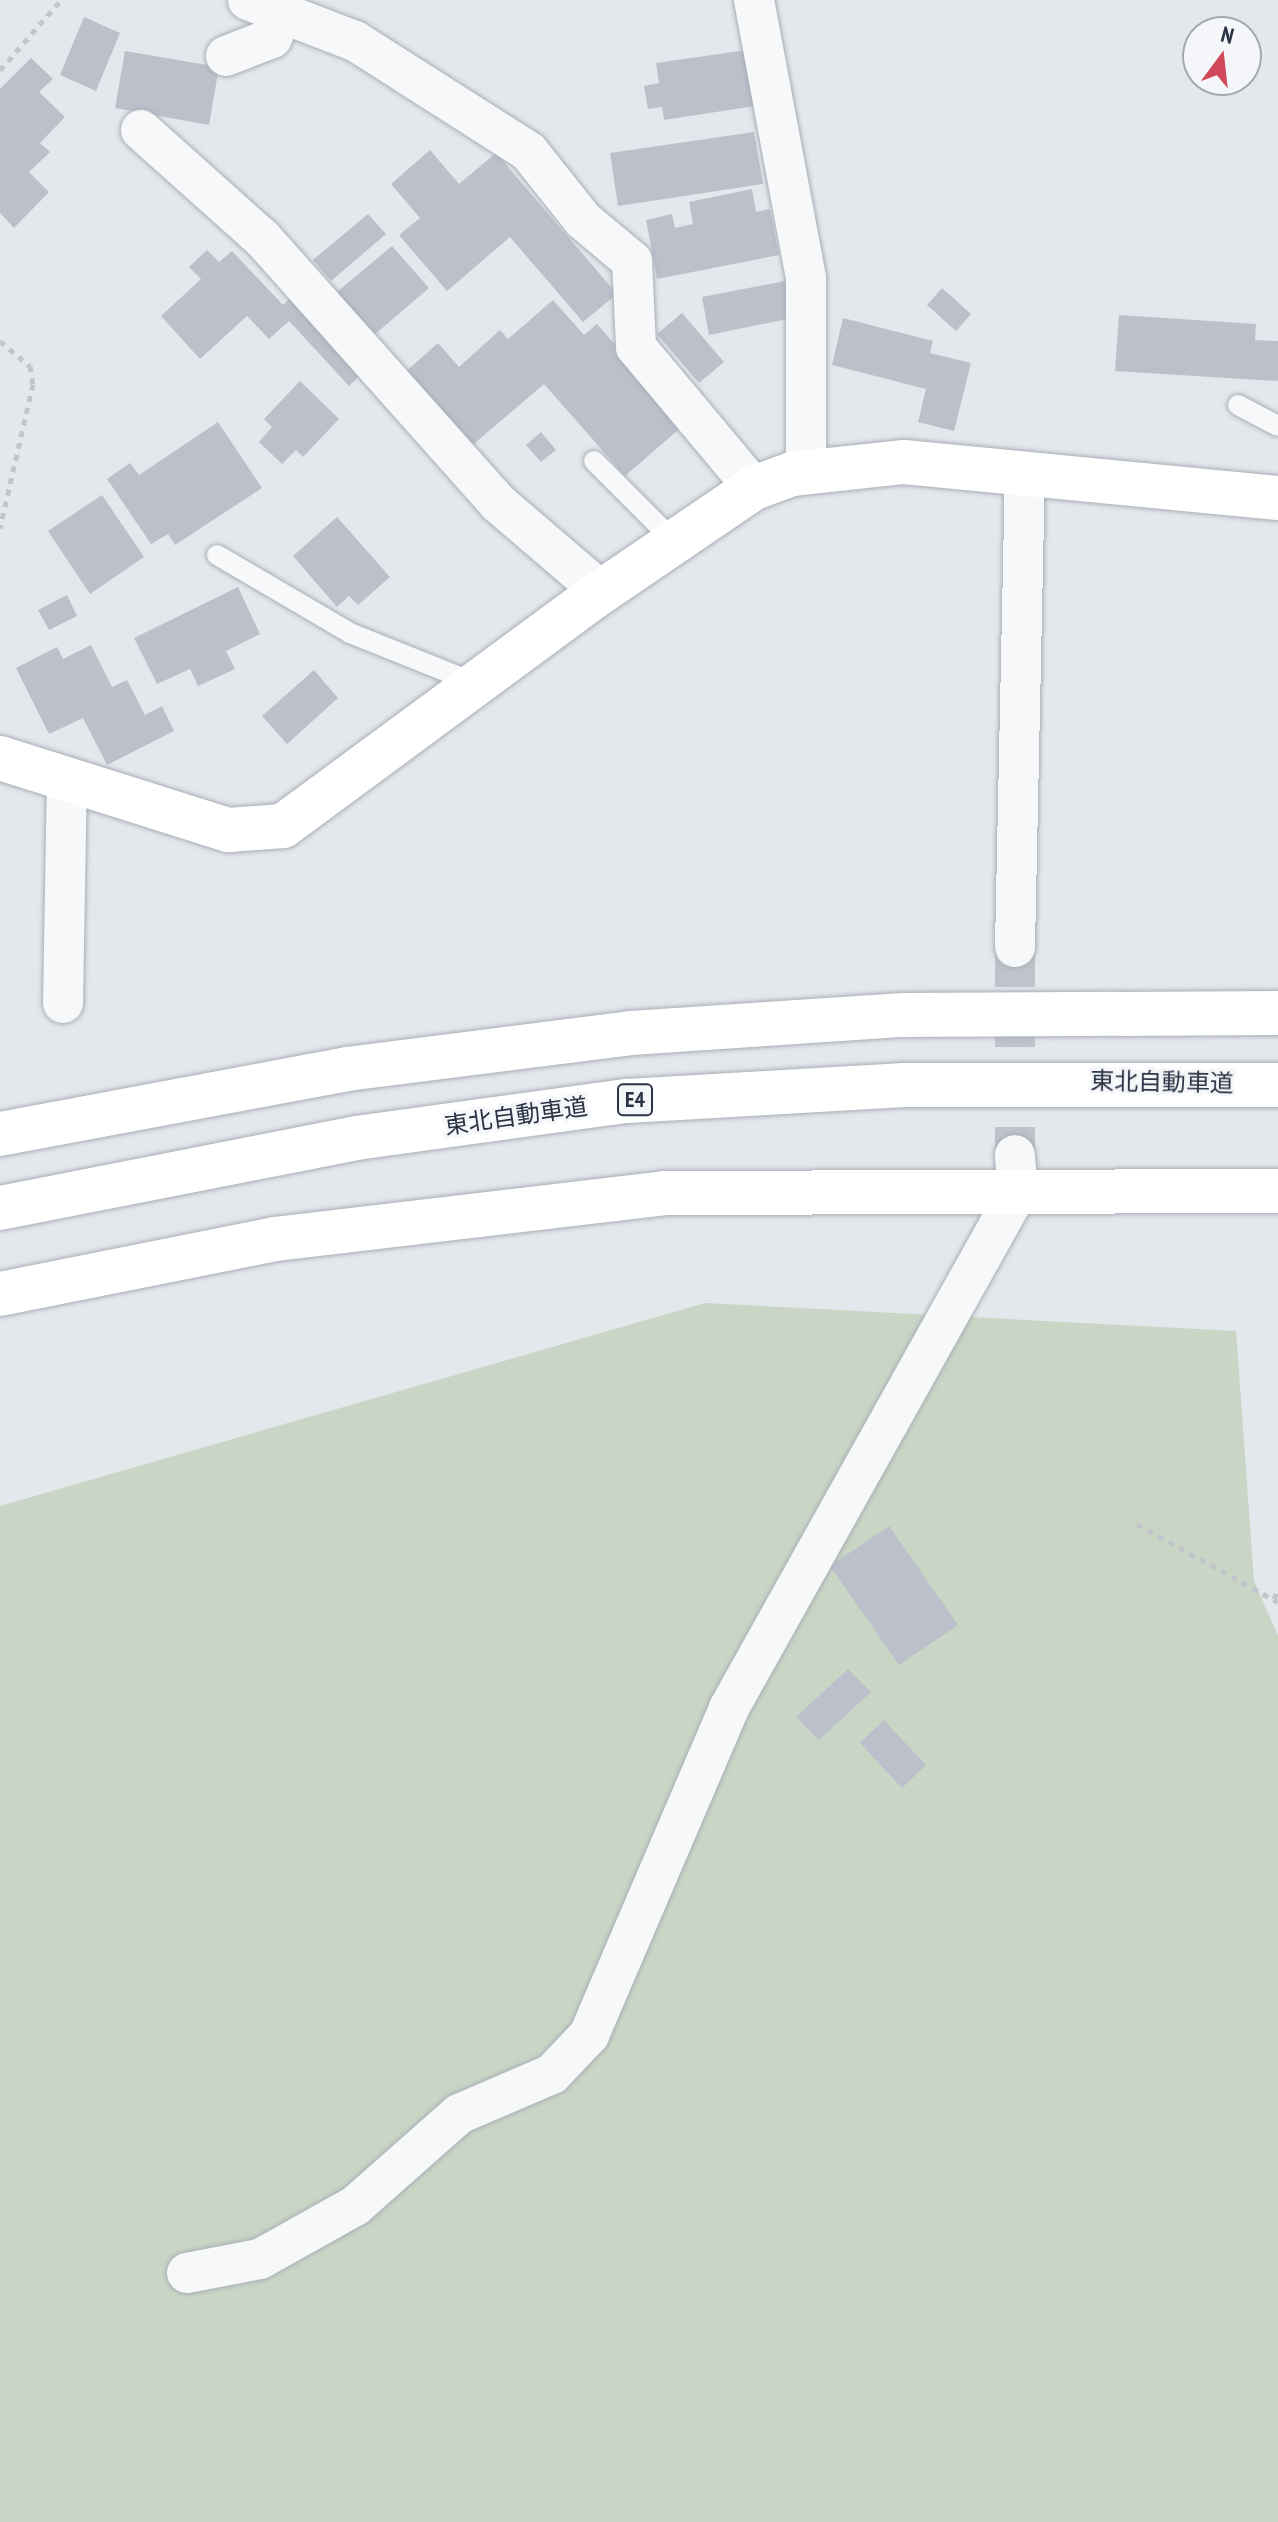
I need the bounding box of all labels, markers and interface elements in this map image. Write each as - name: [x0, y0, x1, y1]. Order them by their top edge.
- north arrow: [1182, 16, 1262, 96]
- text: N: [1218, 20, 1237, 50]
- street label: 東北自動車道: [1090, 1066, 1234, 1098]
- road number: E4: [617, 1082, 653, 1118]
- street label: 東北自動車道: [443, 1092, 589, 1140]

